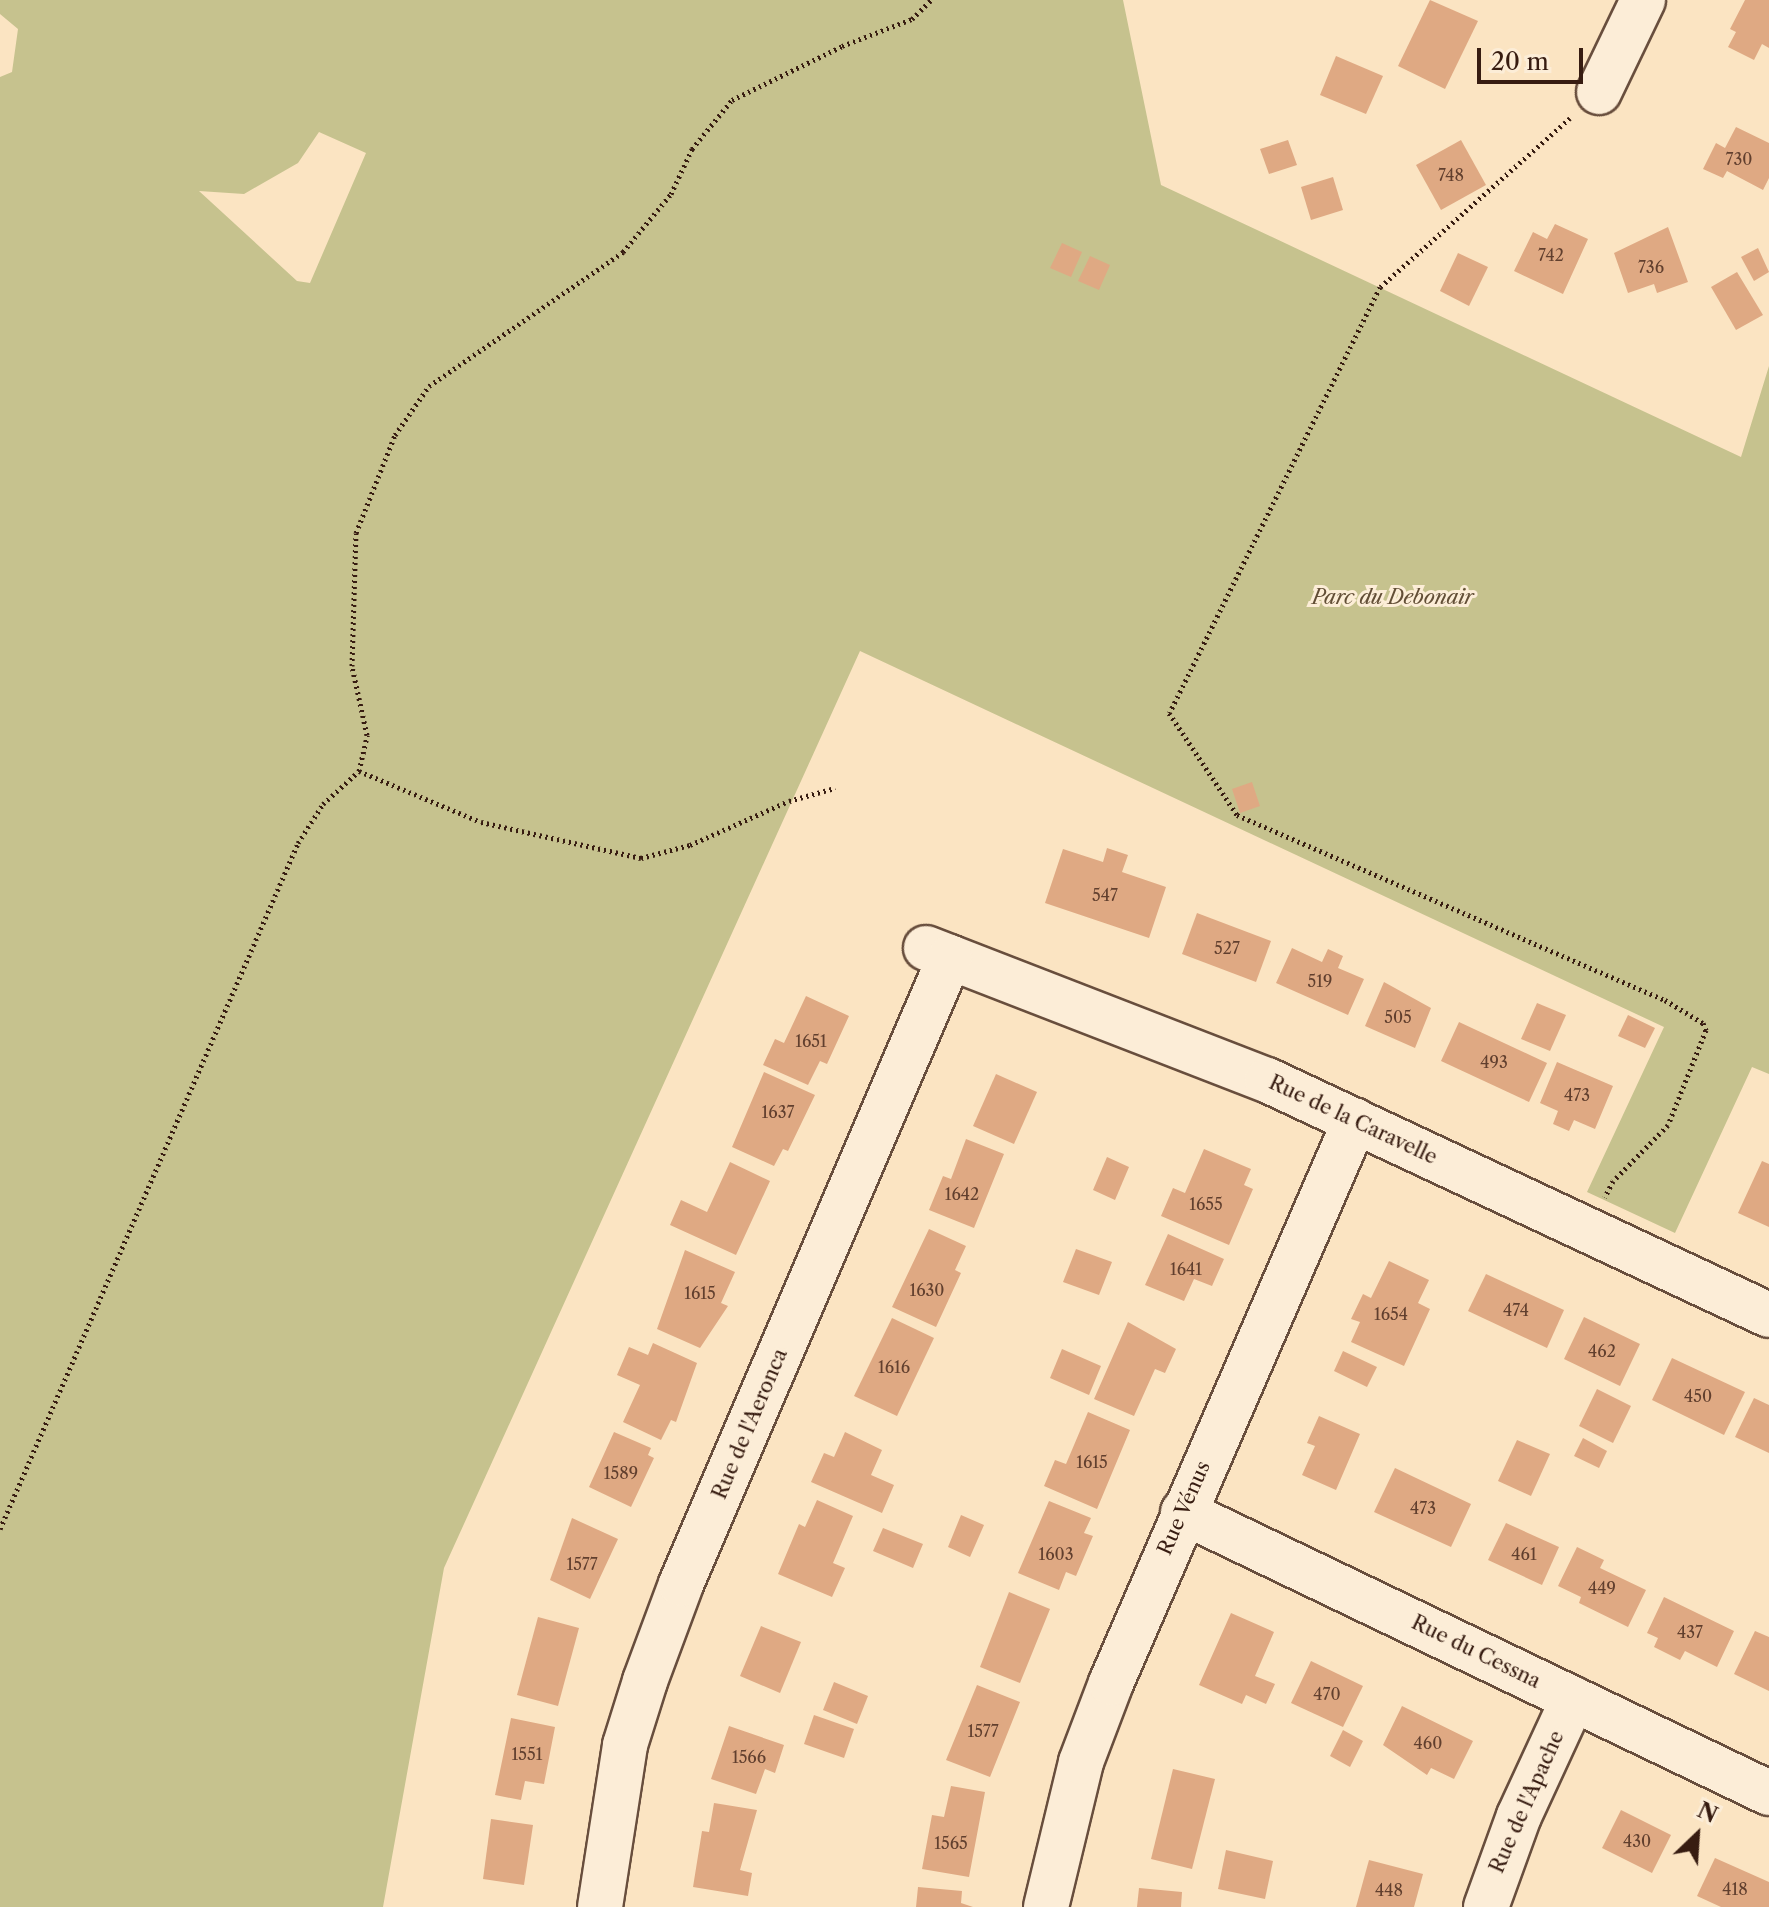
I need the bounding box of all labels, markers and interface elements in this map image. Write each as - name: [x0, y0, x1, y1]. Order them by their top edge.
- scale bar: [1481, 32, 1587, 82]
- text: 20 m: [1491, 47, 1549, 76]
- house number: 730: [1726, 149, 1752, 169]
- house number: 748: [1438, 165, 1464, 185]
- house number: 742: [1538, 245, 1564, 265]
- house number: 736: [1638, 257, 1664, 277]
- park label: Parc du Debonair: [1312, 585, 1474, 609]
- house number: 547: [1092, 885, 1118, 905]
- house number: 527: [1214, 938, 1240, 958]
- house number: 519: [1308, 971, 1332, 991]
- house number: 505: [1384, 1007, 1412, 1027]
- house number: 1651: [795, 1031, 827, 1051]
- house number: 493: [1480, 1052, 1508, 1072]
- street label: Rue de la Caravelle: [1265, 1070, 1441, 1170]
- house number: 473: [1564, 1085, 1590, 1105]
- house number: 1637: [762, 1102, 794, 1122]
- house number: 1642: [945, 1184, 979, 1204]
- house number: 1655: [1189, 1194, 1223, 1214]
- house number: 1641: [1170, 1259, 1202, 1279]
- house number: 1630: [909, 1280, 945, 1300]
- house number: 1615: [684, 1283, 716, 1303]
- house number: 474: [1503, 1300, 1529, 1320]
- house number: 1654: [1374, 1304, 1408, 1324]
- house number: 462: [1588, 1341, 1616, 1361]
- street label: Rue de l'Aeronca: [708, 1345, 792, 1503]
- house number: 1616: [878, 1357, 910, 1377]
- house number: 450: [1684, 1386, 1712, 1406]
- house number: 1615: [1076, 1452, 1108, 1472]
- street label: Rue Vénus: [1153, 1457, 1215, 1559]
- house number: 1589: [604, 1463, 638, 1483]
- house number: 473: [1410, 1498, 1436, 1518]
- house number: 1603: [1038, 1544, 1074, 1564]
- house number: 461: [1511, 1544, 1537, 1564]
- house number: 1577: [566, 1554, 598, 1574]
- house number: 449: [1588, 1578, 1616, 1598]
- street label: Rue du Cessna: [1408, 1610, 1544, 1694]
- house number: 437: [1677, 1622, 1703, 1642]
- house number: 470: [1313, 1684, 1341, 1704]
- house number: 1577: [967, 1721, 999, 1741]
- street label: Rue de l'Apache: [1485, 1727, 1569, 1877]
- house number: 460: [1414, 1733, 1442, 1753]
- house number: 1551: [512, 1744, 542, 1764]
- house number: 1566: [732, 1747, 766, 1767]
- north arrow: [1657, 1795, 1737, 1875]
- text: N: [1693, 1797, 1722, 1829]
- house number: 430: [1623, 1831, 1651, 1851]
- house number: 1565: [934, 1833, 968, 1853]
- house number: 418: [1722, 1879, 1748, 1899]
- house number: 448: [1375, 1880, 1403, 1900]

